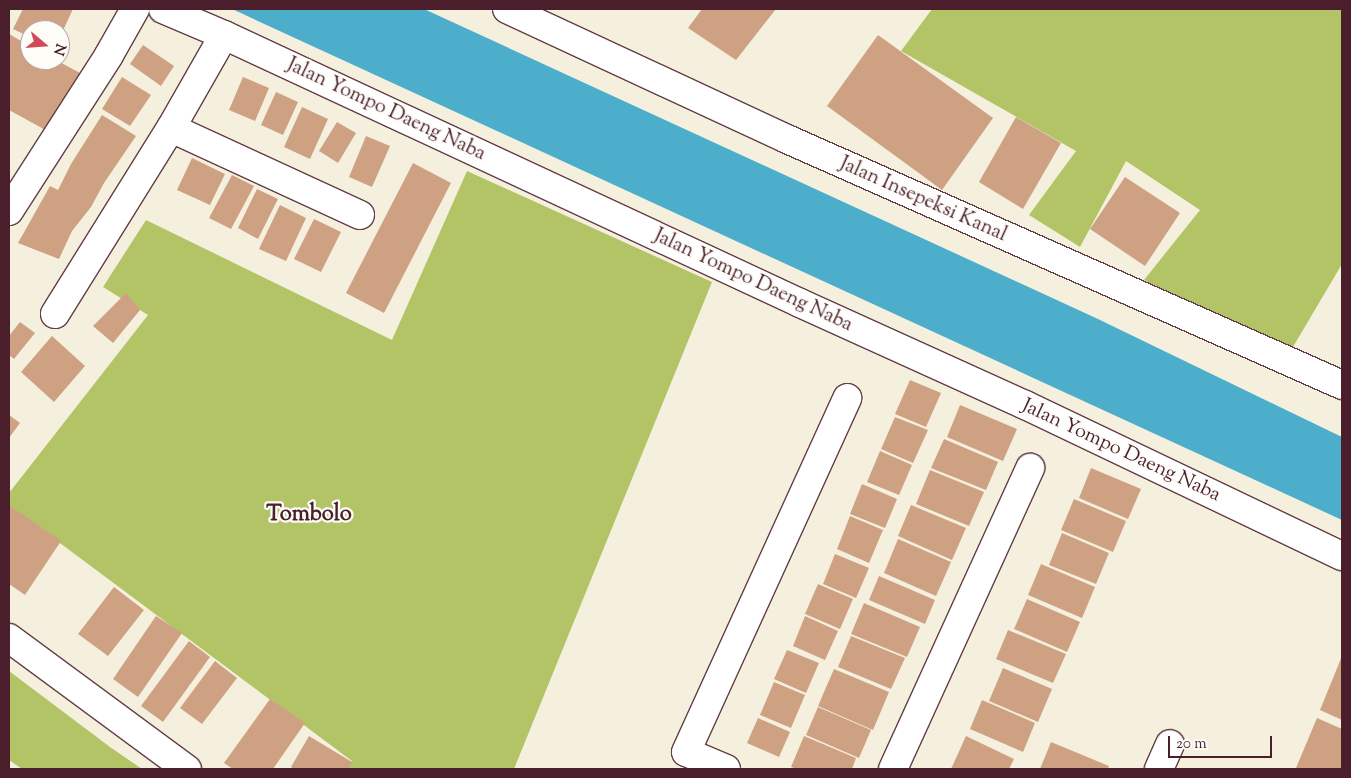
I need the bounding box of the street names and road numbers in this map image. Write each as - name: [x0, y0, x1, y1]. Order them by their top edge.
- street label: Jalan Yompo Daeng Naba: [283, 53, 489, 167]
- street label: Jalan Insepeksi Kanal: [836, 152, 1010, 248]
- street label: Jalan Yompo Daeng Naba: [650, 224, 856, 338]
- street label: Jalan Yompo Daeng Naba: [1018, 394, 1224, 508]

